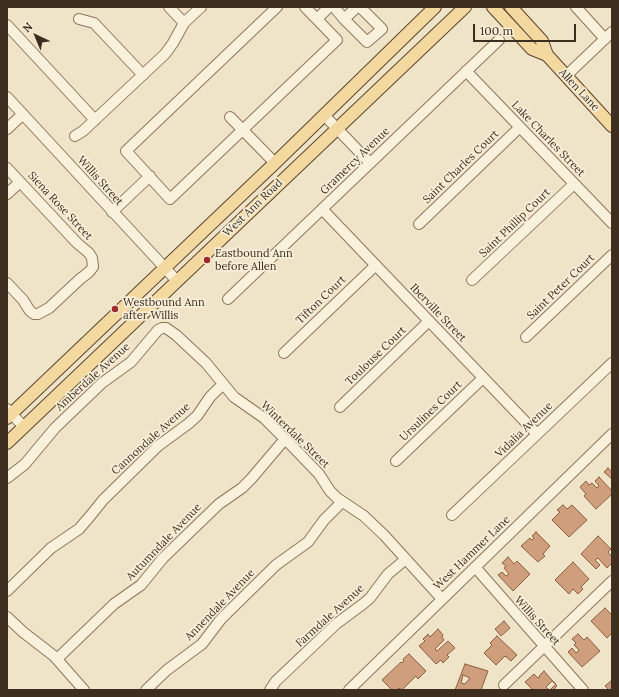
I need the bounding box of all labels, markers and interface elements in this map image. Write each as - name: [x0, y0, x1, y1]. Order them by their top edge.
- north arrow: [16, 16, 56, 56]
- scale bar: [475, 16, 578, 42]
- text: N: [20, 19, 36, 35]
- text: 100 m: [480, 23, 513, 38]
- street label: Allen Lane: [556, 66, 602, 114]
- street label: Lake Charles Street: [509, 99, 587, 179]
- street label: Gramercy Avenue: [318, 125, 392, 197]
- street label: Saint Charles Court: [420, 127, 502, 207]
- street label: Willis Street: [74, 154, 126, 208]
- street label: Siena Rose Street: [25, 169, 95, 243]
- street label: West Ann Road: [221, 176, 285, 240]
- street label: Saint Phillip Court: [477, 186, 553, 260]
- place label: Eastbound Ann before Allen: [215, 247, 293, 273]
- street label: Saint Peter Court: [524, 251, 598, 323]
- marker: Eastbound Ann before Allen: [202, 255, 212, 265]
- street label: Tifton Court: [293, 273, 349, 327]
- street label: Iberville Street: [407, 281, 469, 345]
- place label: Westbound Ann after Willis: [123, 296, 205, 322]
- marker: Westbound Ann after Willis: [110, 304, 120, 314]
- street label: Toulouse Court: [343, 324, 409, 388]
- street label: Amberdale Avenue: [53, 340, 133, 414]
- street label: Ursulines Court: [397, 378, 465, 444]
- street label: Winterdale Street: [258, 399, 332, 471]
- street label: Vidalia Avenue: [493, 399, 555, 461]
- street label: Cannondale Avenue: [109, 400, 193, 478]
- street label: Autumndale Avenue: [124, 501, 204, 583]
- street label: West Hammer Lane: [431, 513, 513, 593]
- street label: Annendale Avenue: [182, 566, 258, 644]
- street label: Farmdale Avenue: [293, 582, 367, 650]
- street label: Willis Street: [511, 594, 563, 648]

